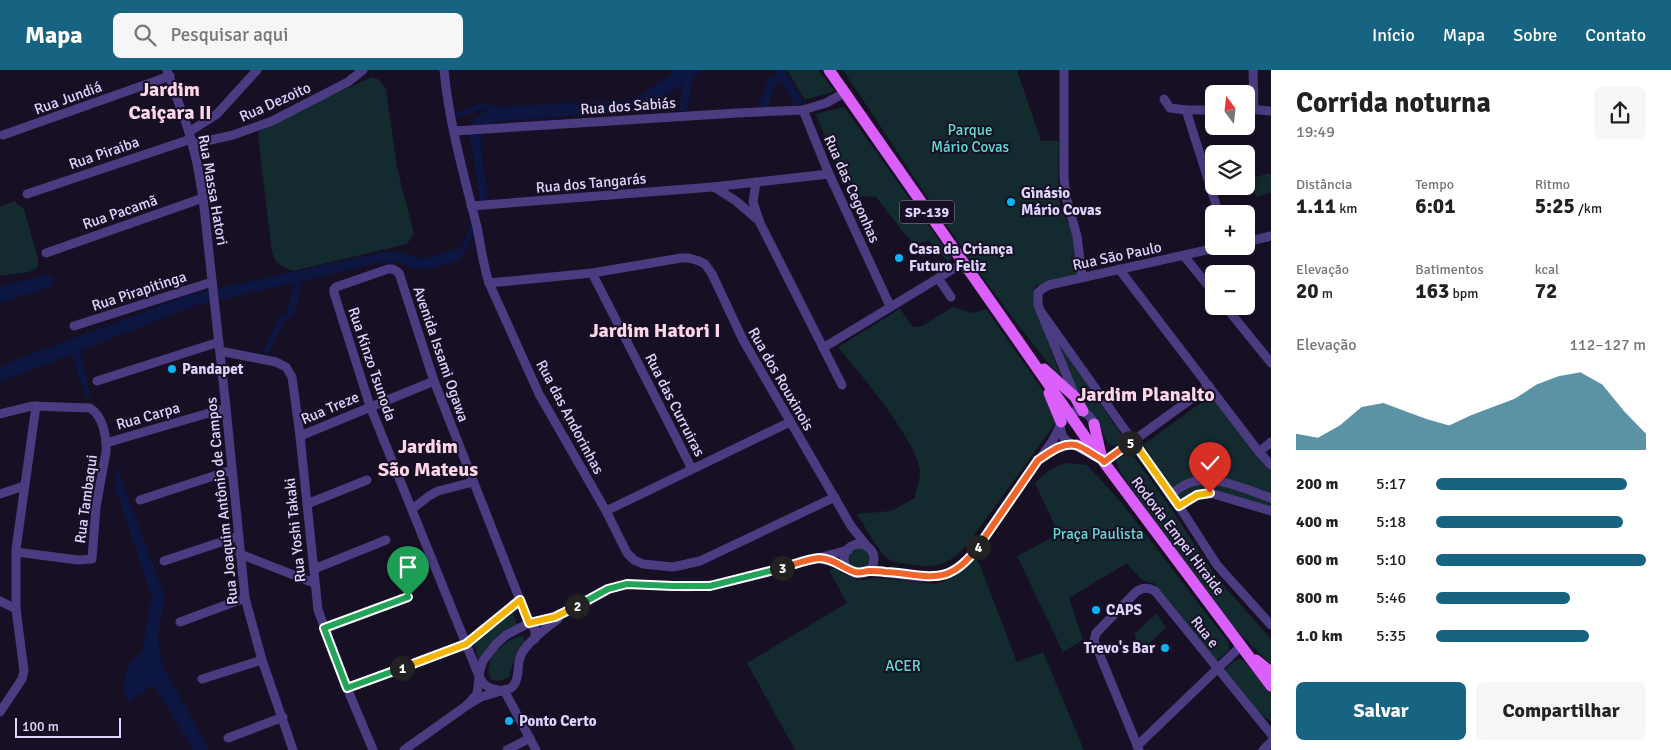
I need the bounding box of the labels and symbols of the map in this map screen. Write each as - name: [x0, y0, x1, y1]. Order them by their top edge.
- street label: Rua Jundiá: [32, 77, 104, 119]
- district label: Jardim Caiçara II: [128, 77, 212, 125]
- street label: Rua Dezoito: [237, 78, 314, 126]
- north arrow: [1205, 85, 1255, 135]
- street label: Rua dos Sabiás: [580, 94, 677, 118]
- park label: Parque Mário Covas: [931, 121, 1010, 156]
- street label: Rua das Cegonhas: [820, 132, 884, 246]
- street label: Rua Piraiba: [67, 133, 141, 173]
- street label: Rua Massa Hatori: [194, 133, 232, 247]
- street label: Rua dos Tangarás: [535, 169, 647, 197]
- place label: Ginásio Mário Covas: [1021, 184, 1102, 219]
- street label: Rua Pacamã: [80, 191, 160, 233]
- marker: Ginásio Mário Covas: [1005, 196, 1017, 208]
- road number: SP-139: [900, 200, 954, 224]
- street label: Rua São Paulo: [1071, 238, 1163, 274]
- place label: Casa da Criança Futuro Feliz: [909, 240, 1013, 275]
- marker: Casa da Criança Futuro Feliz: [893, 252, 905, 264]
- street label: Rua Pirapitinga: [89, 267, 189, 315]
- street label: Avenida Issami Ogawa: [409, 284, 473, 424]
- street label: Rua Kinzo Tsunoda: [344, 305, 400, 423]
- district label: Jardim Hatori I: [590, 318, 720, 343]
- street label: Rua dos Rouxinois: [744, 324, 818, 434]
- street label: Rua das Curruiras: [641, 350, 709, 460]
- street label: Rua das Andorinhas: [532, 357, 608, 478]
- place label: Pandapet: [182, 360, 244, 378]
- marker: Pandapet: [166, 363, 178, 375]
- district label: Jardim Planalto: [1077, 382, 1215, 407]
- street label: Rua Treze: [298, 388, 362, 428]
- street label: Rua Joaquim Antônio de Campos: [202, 396, 242, 606]
- street label: Rua Carpa: [114, 398, 182, 434]
- pin: 5: [1118, 430, 1142, 456]
- district label: Jardim São Mateus: [378, 434, 478, 482]
- pin: [1189, 442, 1231, 493]
- street label: Rua Tambaqui: [71, 454, 101, 544]
- street label: Rodovia Empei Hiraide: [1128, 473, 1228, 599]
- street label: Rua Yoshi Takaki: [281, 477, 309, 583]
- park label: Praça Paulista: [1052, 525, 1144, 543]
- pin: 4: [966, 534, 990, 560]
- pin: [387, 546, 429, 597]
- pin: 3: [770, 556, 794, 580]
- pin: 2: [564, 594, 590, 618]
- place label: CAPS: [1106, 601, 1142, 619]
- marker: CAPS: [1090, 604, 1102, 616]
- street label: Rua e: [1187, 613, 1223, 651]
- place label: Trevo's Bar: [1084, 639, 1155, 657]
- marker: Trevo's Bar: [1159, 642, 1171, 654]
- pin: 1: [390, 656, 414, 680]
- park label: ACER: [885, 657, 921, 675]
- place label: Ponto Certo: [519, 712, 597, 730]
- scale bar: [15, 715, 121, 738]
- marker: Ponto Certo: [503, 715, 515, 727]

